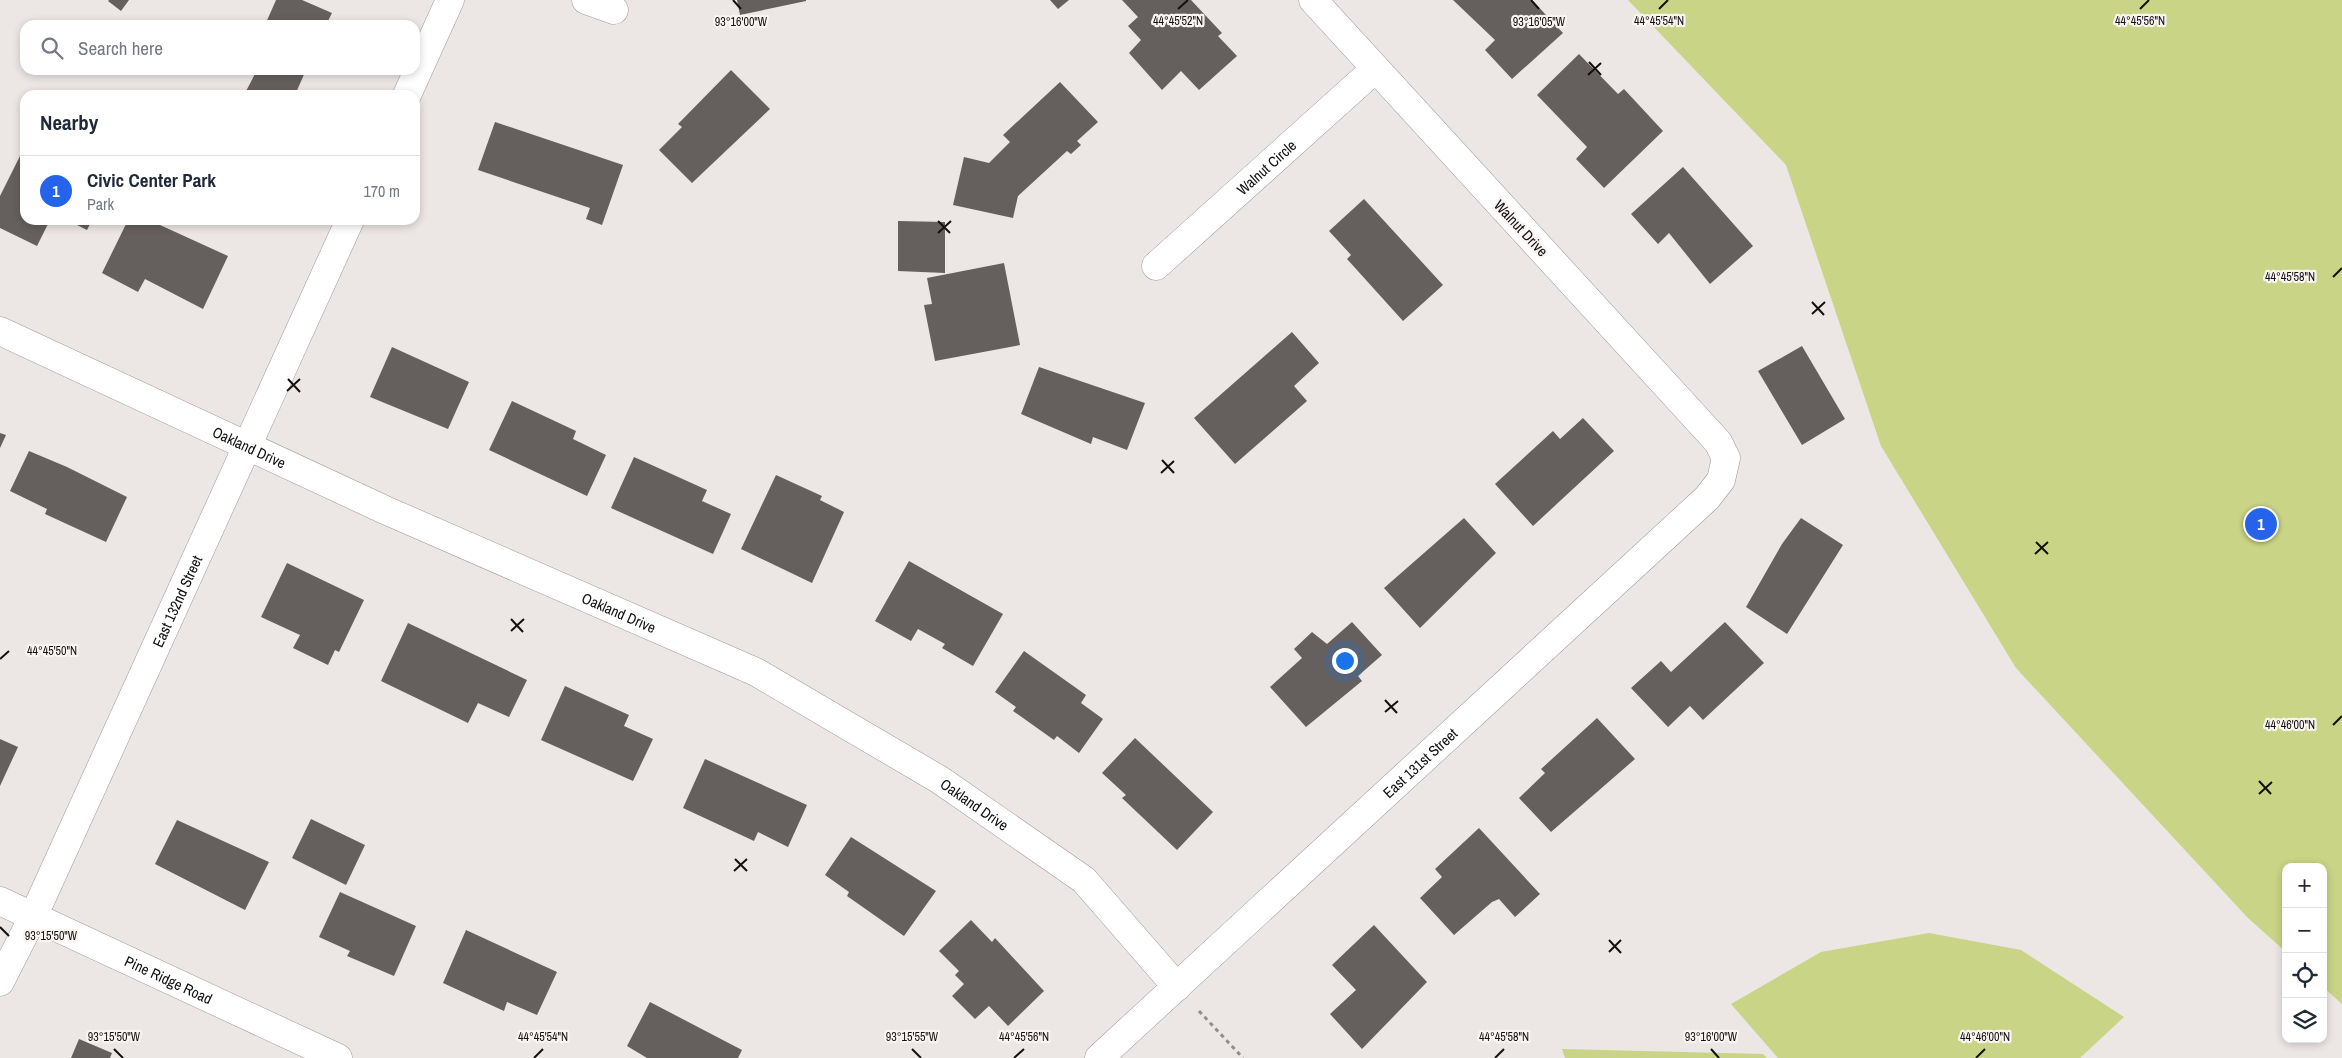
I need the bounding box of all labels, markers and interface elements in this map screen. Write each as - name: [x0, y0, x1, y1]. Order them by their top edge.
- text: 44°45'52"N: [1153, 13, 1203, 29]
- text: 44°45'54"N: [1634, 13, 1684, 29]
- text: 44°45'56"N: [2115, 13, 2165, 29]
- text: 93°16'00"W: [715, 14, 768, 30]
- text: 93°16'05"W: [1513, 14, 1566, 30]
- search box: [20, 20, 420, 75]
- icon: search: [38, 34, 66, 62]
- text: Search here: [78, 35, 163, 61]
- text: Nearby: [40, 108, 98, 137]
- street label: Walnut Circle: [1232, 135, 1300, 199]
- text: Civic Center Park: [87, 167, 216, 193]
- text: 1: [52, 180, 60, 202]
- text: 170 m: [364, 180, 400, 202]
- text: Park: [87, 193, 114, 215]
- street label: Walnut Drive: [1489, 195, 1553, 261]
- text: 44°45'58"N: [2265, 269, 2315, 285]
- street label: Oakland Drive: [209, 421, 290, 473]
- pin: 1: [2245, 505, 2277, 543]
- street label: East 132nd Street: [147, 551, 207, 650]
- street label: Oakland Drive: [579, 587, 659, 638]
- text: 44°45'50"N: [27, 643, 77, 659]
- your location: [1332, 648, 1358, 674]
- text: 44°46'00"N: [2265, 717, 2315, 733]
- street label: East 131st Street: [1378, 723, 1462, 802]
- street label: Oakland Drive: [936, 773, 1013, 835]
- map controls: [2282, 863, 2327, 1043]
- button: +: [2282, 863, 2327, 908]
- button: −: [2282, 908, 2327, 953]
- text: 93°15'50"W: [25, 928, 78, 944]
- street label: Pine Ridge Road: [121, 950, 216, 1009]
- button: locate: [2282, 953, 2327, 998]
- button: layers: [2282, 998, 2327, 1043]
- text: 93°15'50"W: [88, 1029, 141, 1045]
- text: 44°45'54"N: [518, 1029, 568, 1045]
- text: 93°15'55"W: [886, 1029, 939, 1045]
- text: 44°45'56"N: [999, 1029, 1049, 1045]
- text: 44°45'58"N: [1479, 1029, 1529, 1045]
- text: 93°16'00"W: [1685, 1029, 1738, 1045]
- text: 44°46'00"N: [1960, 1029, 2010, 1045]

